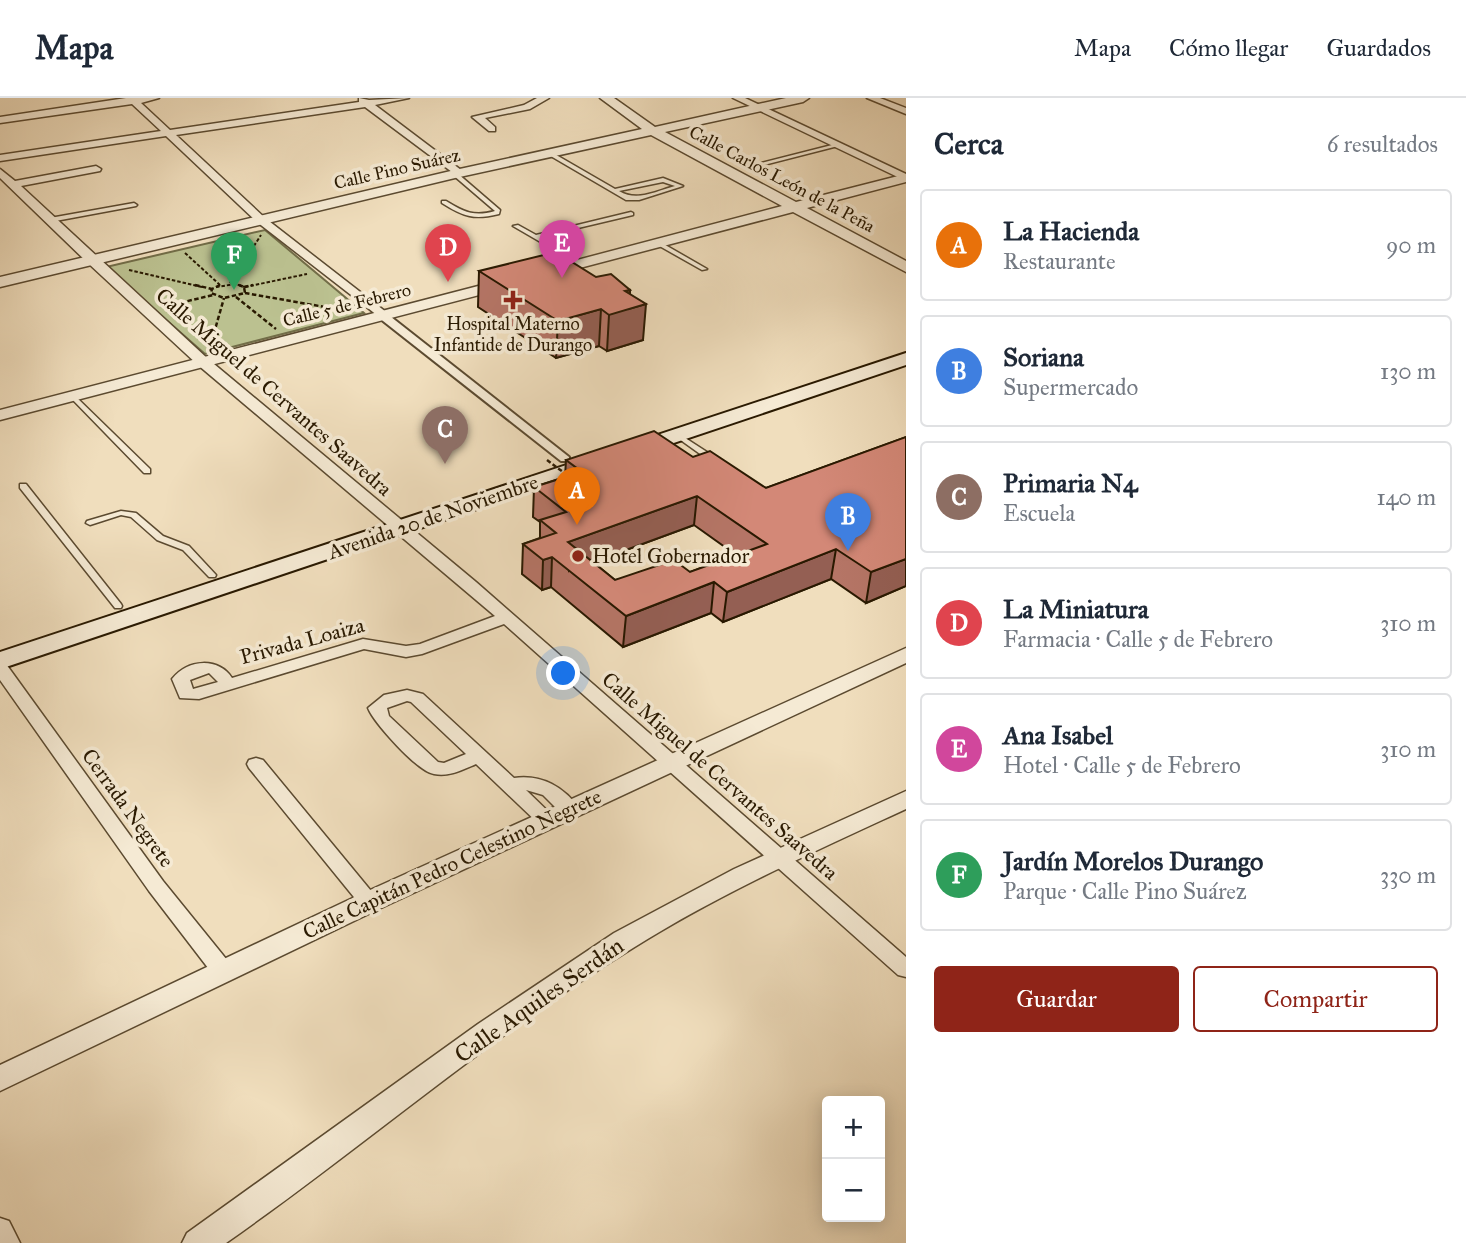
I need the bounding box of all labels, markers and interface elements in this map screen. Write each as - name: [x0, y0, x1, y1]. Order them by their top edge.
- text: Mapa: [35, 28, 113, 68]
- text: Mapa: [1074, 33, 1131, 63]
- text: Cómo llegar: [1169, 33, 1288, 63]
- text: Guardados: [1326, 33, 1431, 63]
- street label: Calle Carlos León de la Peña: [685, 121, 879, 237]
- text: Cerca: [934, 126, 1003, 162]
- text: 6 resultados: [1327, 130, 1438, 158]
- street label: Calle Pino Suárez: [332, 144, 462, 194]
- text: La Hacienda: [1003, 215, 1139, 247]
- pin: E: [539, 220, 585, 278]
- pin: D: [425, 224, 471, 282]
- text: A: [951, 231, 967, 259]
- text: 90 m: [1386, 231, 1436, 259]
- pin: F: [211, 232, 257, 290]
- text: Restaurante: [1003, 247, 1116, 275]
- street label: Calle 5 de Febrero: [281, 278, 413, 332]
- street label: Calle Miguel de Cervantes Saavedra: [151, 282, 397, 502]
- marker: Hospital Materno Infantide de Durango: [503, 290, 523, 310]
- place label: Hospital Materno Infantide de Durango: [434, 313, 592, 357]
- text: Soriana: [1003, 341, 1084, 373]
- text: B: [951, 357, 967, 385]
- text: 130 m: [1380, 357, 1436, 385]
- text: Supermercado: [1003, 373, 1138, 401]
- pin: C: [422, 406, 468, 464]
- pin: A: [554, 467, 600, 525]
- text: Primaria N4: [1003, 467, 1137, 499]
- street label: Avenida 20 de Noviembre: [324, 469, 542, 566]
- text: C: [951, 483, 967, 511]
- text: 140 m: [1376, 483, 1436, 511]
- pin: B: [825, 493, 871, 551]
- text: Escuela: [1003, 499, 1075, 527]
- place label: Hotel Gobernador: [592, 543, 749, 569]
- marker: Hotel Gobernador: [570, 548, 586, 564]
- text: La Miniatura: [1003, 593, 1149, 625]
- text: D: [950, 609, 968, 637]
- text: 310 m: [1380, 609, 1436, 637]
- street label: Privada Loaiza: [237, 612, 367, 670]
- text: Farmacia · Calle 5 de Febrero: [1003, 625, 1273, 653]
- your location: [546, 656, 580, 690]
- street label: Calle Miguel de Cervantes Saavedra: [597, 666, 843, 886]
- text: Ana Isabel: [1003, 719, 1113, 751]
- text: E: [951, 735, 967, 763]
- text: 310 m: [1380, 735, 1436, 763]
- street label: Cerrada Negrete: [76, 744, 180, 873]
- text: Hotel · Calle 5 de Febrero: [1003, 751, 1241, 779]
- street label: Calle Capitán Pedro Celestino Negrete: [298, 783, 606, 945]
- text: Jardín Morelos Durango: [1003, 845, 1263, 877]
- text: F: [951, 861, 967, 889]
- text: 330 m: [1380, 861, 1436, 889]
- text: Parque · Calle Pino Suárez: [1003, 877, 1247, 905]
- street label: Calle Aquiles Serdán: [449, 930, 629, 1070]
- button: Guardar: [934, 966, 1179, 1032]
- button: Compartir: [1193, 966, 1438, 1032]
- map controls: [822, 1096, 885, 1222]
- button: +: [822, 1096, 885, 1159]
- button: −: [822, 1159, 885, 1222]

